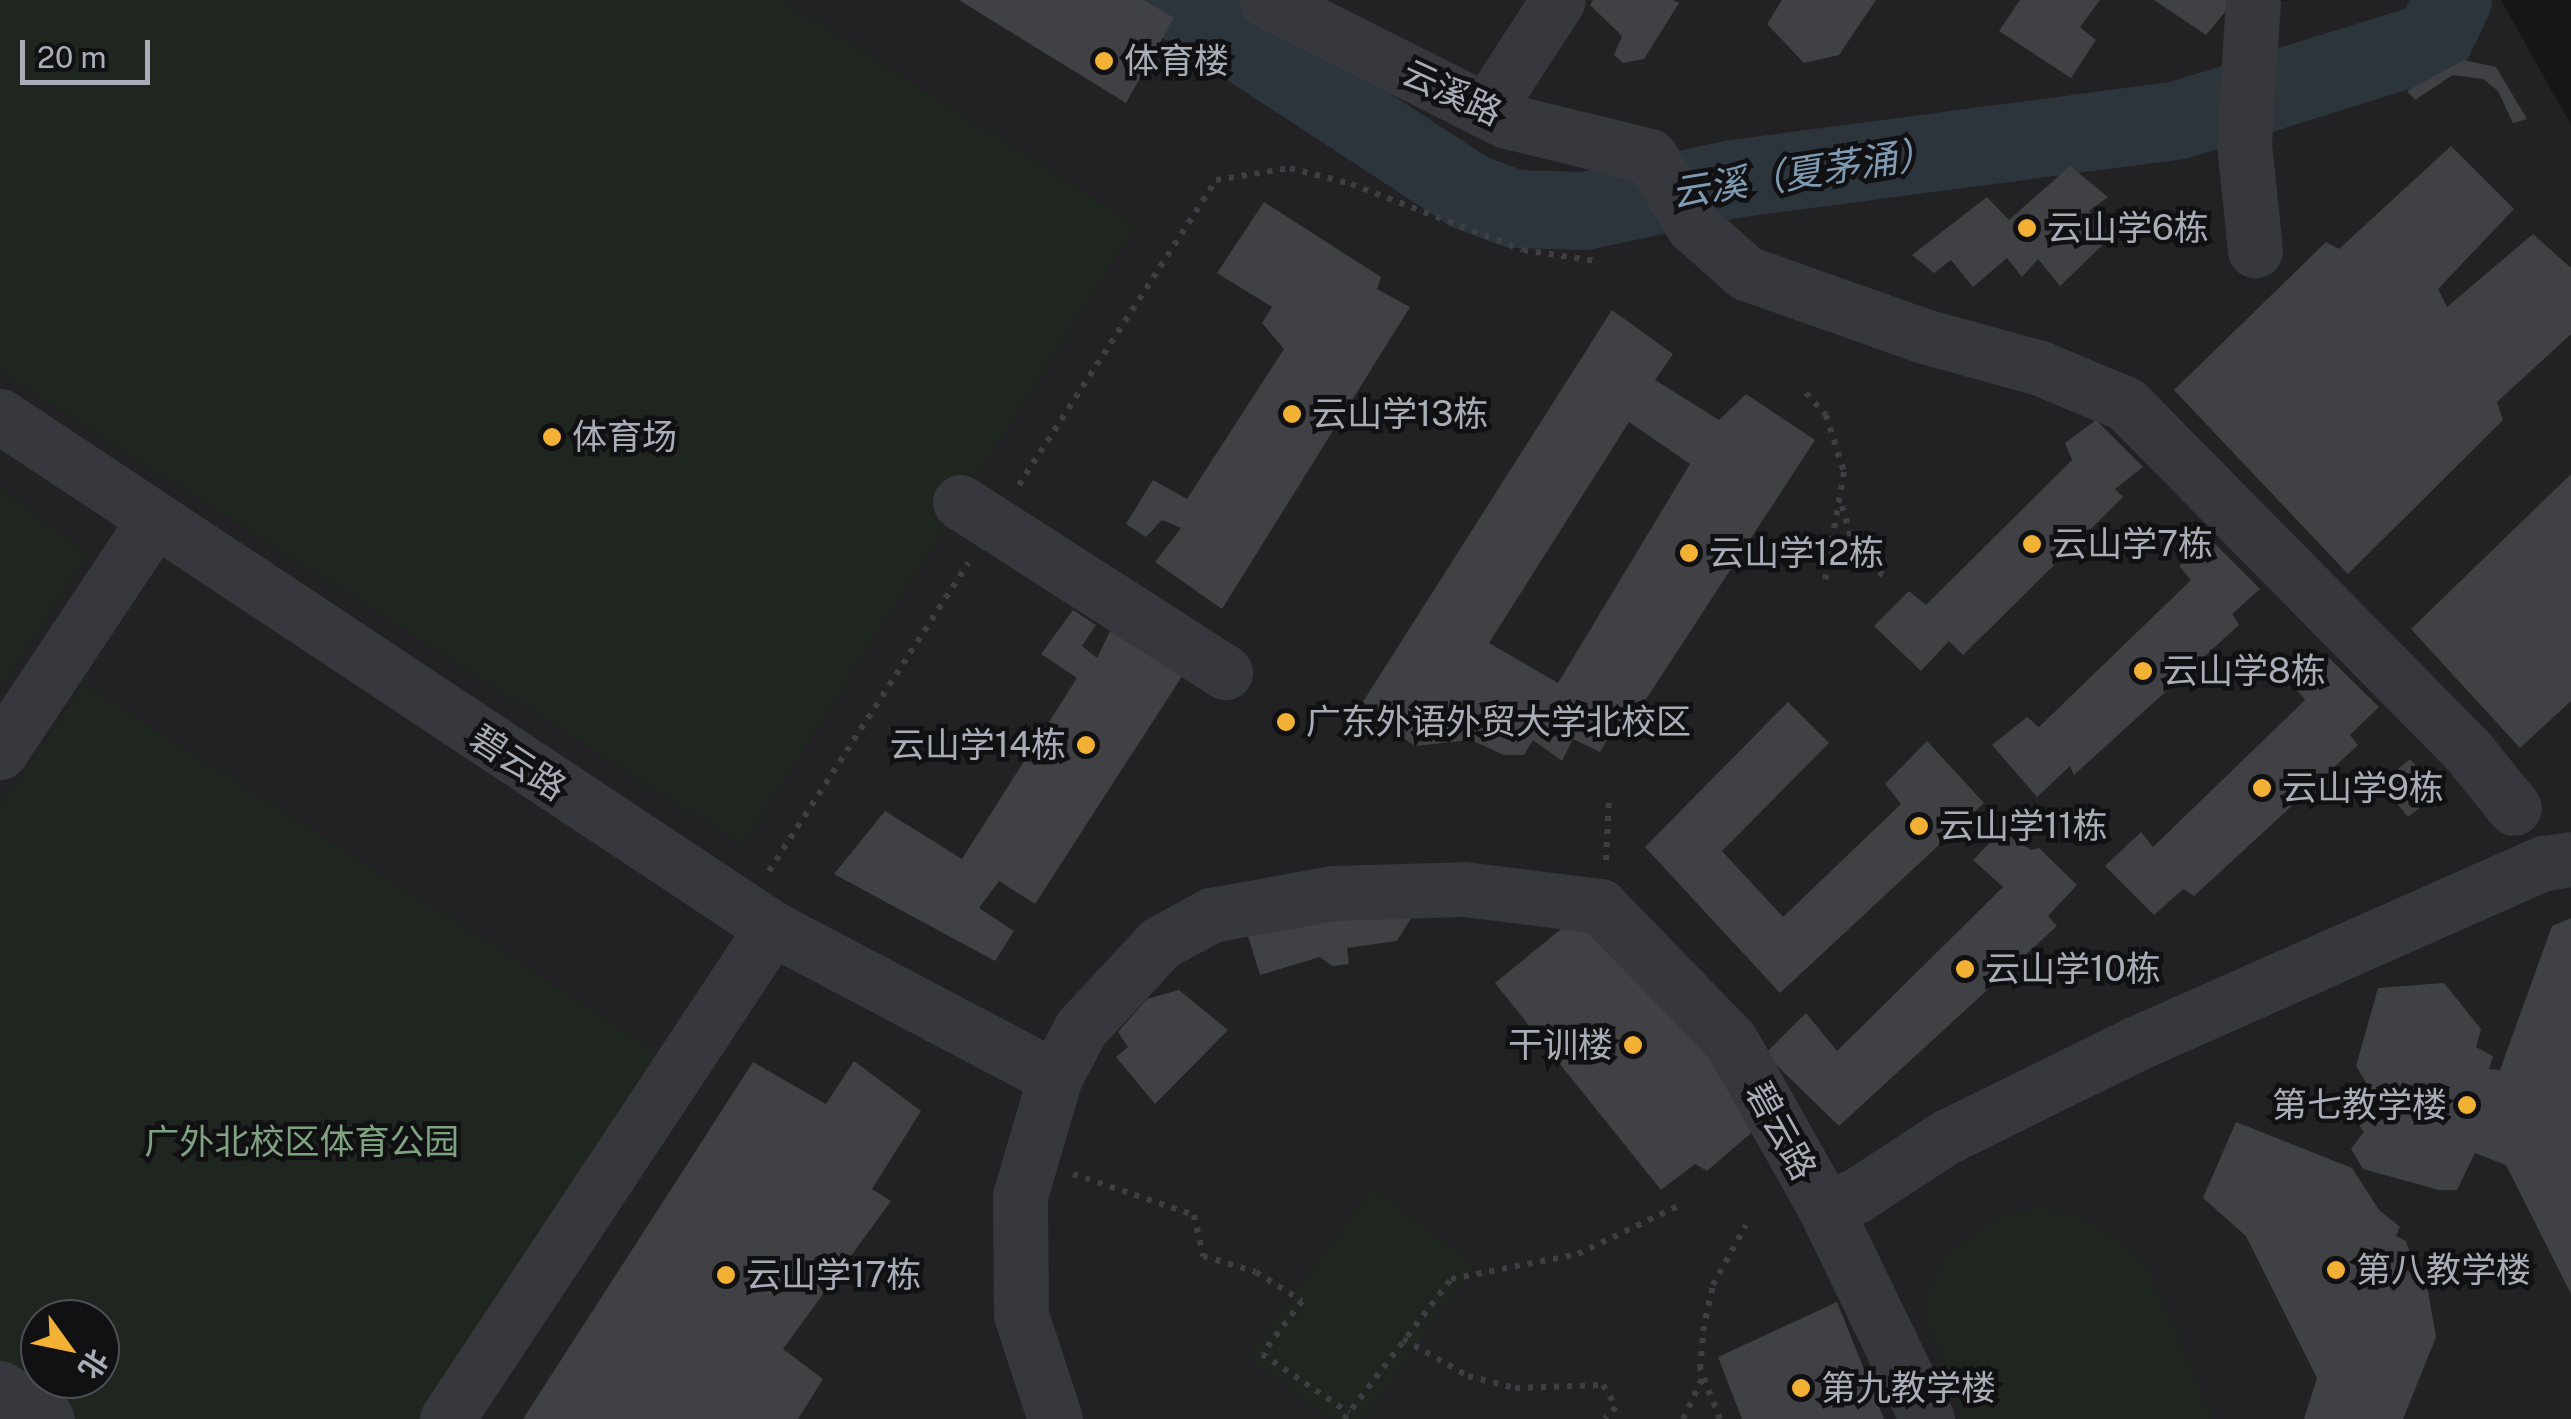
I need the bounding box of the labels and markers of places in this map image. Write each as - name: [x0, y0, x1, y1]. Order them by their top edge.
- place label: 体育楼: [1124, 40, 1229, 82]
- marker: 体育楼: [1093, 50, 1115, 72]
- place label: 云山学6栋: [2047, 207, 2209, 249]
- marker: 云山学6栋: [2016, 217, 2038, 239]
- place label: 云山学13栋: [1312, 393, 1488, 435]
- marker: 云山学13栋: [1281, 403, 1303, 425]
- place label: 体育场: [572, 416, 677, 458]
- marker: 体育场: [541, 426, 563, 448]
- place label: 云山学7栋: [2052, 523, 2213, 565]
- place label: 云山学12栋: [1709, 532, 1884, 574]
- marker: 云山学7栋: [2021, 533, 2043, 555]
- marker: 云山学12栋: [1678, 542, 1700, 564]
- place label: 云山学8栋: [2163, 650, 2326, 692]
- marker: 云山学8栋: [2132, 660, 2154, 682]
- place label: 广东外语外贸大学北校区: [1306, 701, 1691, 743]
- marker: 广东外语外贸大学北校区: [1275, 711, 1297, 733]
- place label: 云山学14栋: [890, 724, 1066, 766]
- marker: 云山学14栋: [1075, 734, 1097, 756]
- place label: 云山学9栋: [2282, 767, 2444, 809]
- marker: 云山学9栋: [2251, 777, 2273, 799]
- place label: 云山学11栋: [1939, 805, 2107, 847]
- marker: 云山学11栋: [1908, 815, 1930, 837]
- place label: 云山学10栋: [1985, 948, 2161, 990]
- marker: 云山学10栋: [1954, 958, 1976, 980]
- place label: 干训楼: [1508, 1024, 1613, 1066]
- marker: 干训楼: [1622, 1034, 1644, 1056]
- place label: 第七教学楼: [2272, 1084, 2447, 1126]
- marker: 第七教学楼: [2456, 1094, 2478, 1116]
- place label: 第八教学楼: [2356, 1249, 2531, 1291]
- place label: 云山学17栋: [746, 1254, 921, 1296]
- marker: 第八教学楼: [2325, 1259, 2347, 1281]
- marker: 云山学17栋: [715, 1264, 737, 1286]
- place label: 第九教学楼: [1821, 1367, 1996, 1409]
- marker: 第九教学楼: [1790, 1377, 1812, 1399]

